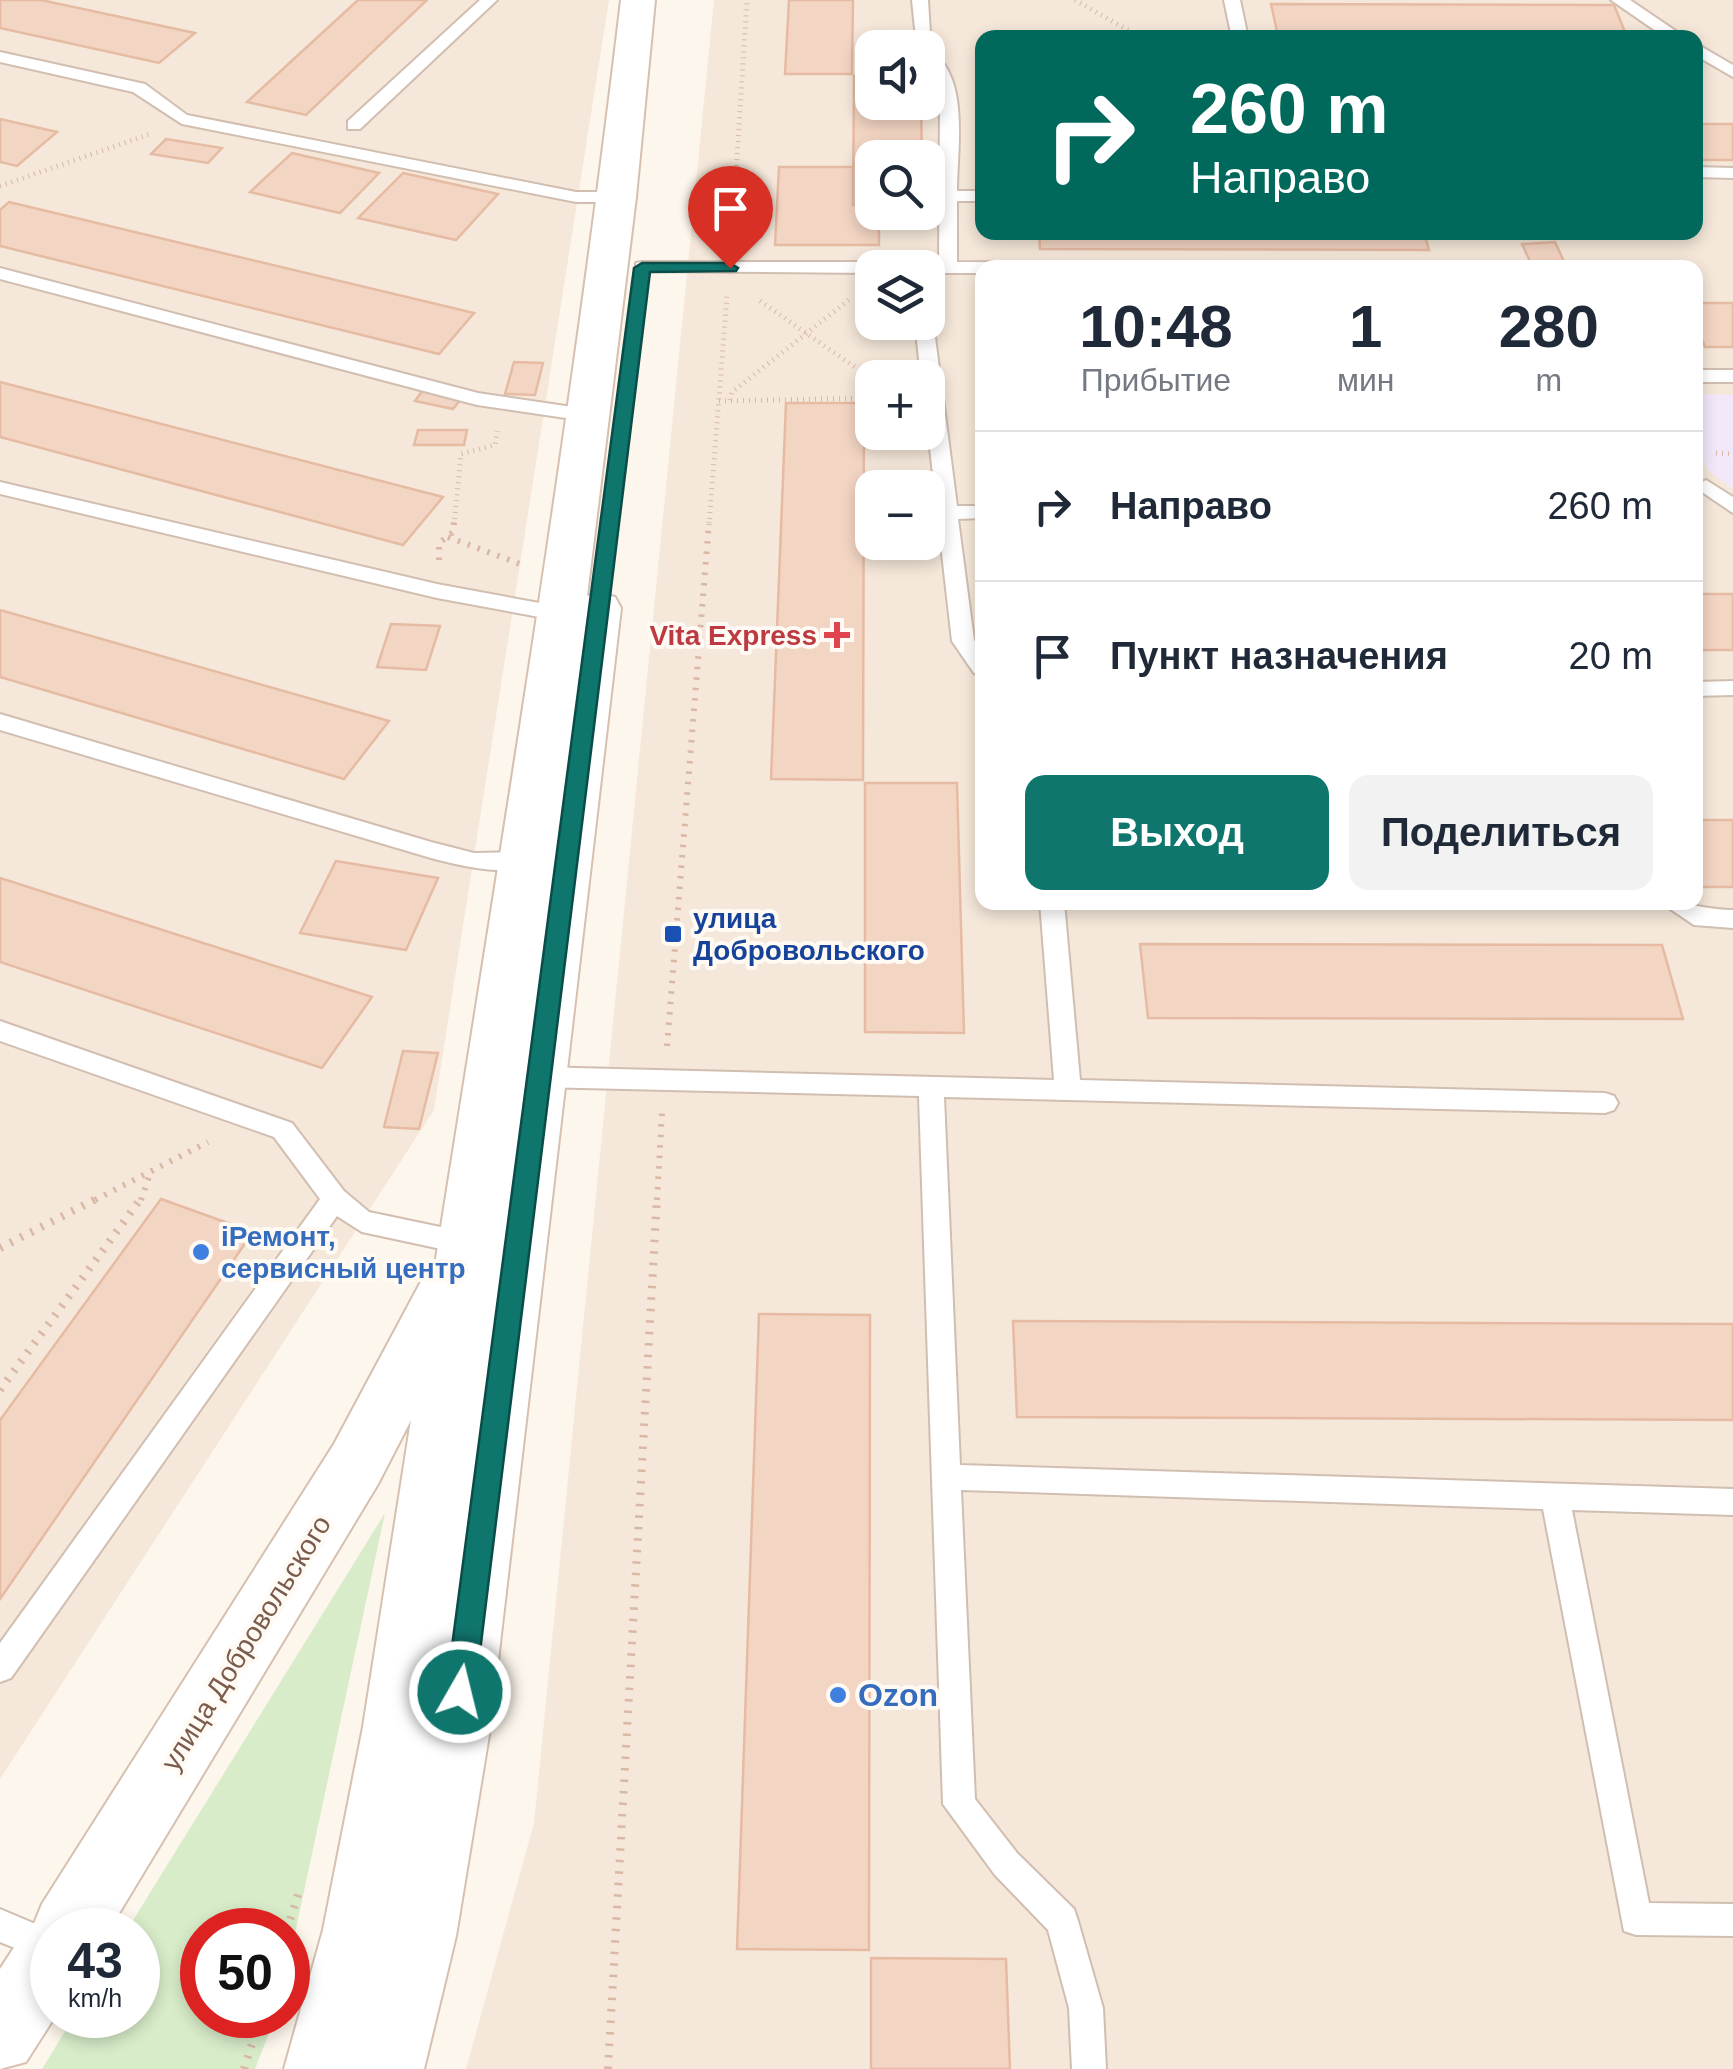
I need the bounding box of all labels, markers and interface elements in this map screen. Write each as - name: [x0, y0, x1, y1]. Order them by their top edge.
- map controls: [855, 30, 945, 560]
- button: sound: [855, 30, 945, 120]
- icon: right: [1025, 70, 1155, 200]
- text: 260 m: [1190, 70, 1388, 148]
- button: search: [855, 140, 945, 230]
- text: Направо: [1190, 152, 1370, 203]
- pin: [688, 166, 773, 269]
- icon: arrive: [703, 181, 758, 236]
- button: layers: [855, 250, 945, 340]
- text: 10:48: [1079, 293, 1233, 360]
- text: 1: [1349, 293, 1382, 360]
- text: 280: [1499, 293, 1599, 360]
- button: +: [855, 360, 945, 450]
- text: Прибытие: [1081, 362, 1231, 398]
- text: мин: [1337, 362, 1394, 398]
- text: m: [1535, 362, 1562, 398]
- button: −: [855, 470, 945, 560]
- icon: right: [1025, 479, 1080, 534]
- text: Направо: [1110, 485, 1272, 527]
- text: 260 m: [1547, 485, 1653, 527]
- place label: Vita Express: [649, 620, 817, 651]
- marker: Vita Express: [826, 624, 848, 646]
- icon: arrive: [1025, 629, 1080, 684]
- text: Пункт назначения: [1110, 635, 1448, 677]
- text: 20 m: [1569, 635, 1653, 677]
- button: Выход: [1025, 775, 1329, 890]
- button: Поделиться: [1349, 775, 1653, 890]
- place label: улица Добровольского: [693, 903, 925, 966]
- marker: улица Добровольского: [662, 923, 684, 945]
- place label: iРемонт, сервисный центр: [221, 1221, 466, 1284]
- marker: iРемонт, сервисный центр: [190, 1241, 212, 1263]
- street label: улица Добровольского: [155, 1510, 337, 1776]
- position arrow: [408, 1640, 512, 1744]
- place label: Ozon: [858, 1677, 938, 1713]
- marker: Ozon: [827, 1684, 849, 1706]
- speed limit sign: 50: [180, 1908, 310, 2038]
- text: 43: [67, 1933, 123, 1989]
- text: km/h: [68, 1984, 122, 2012]

